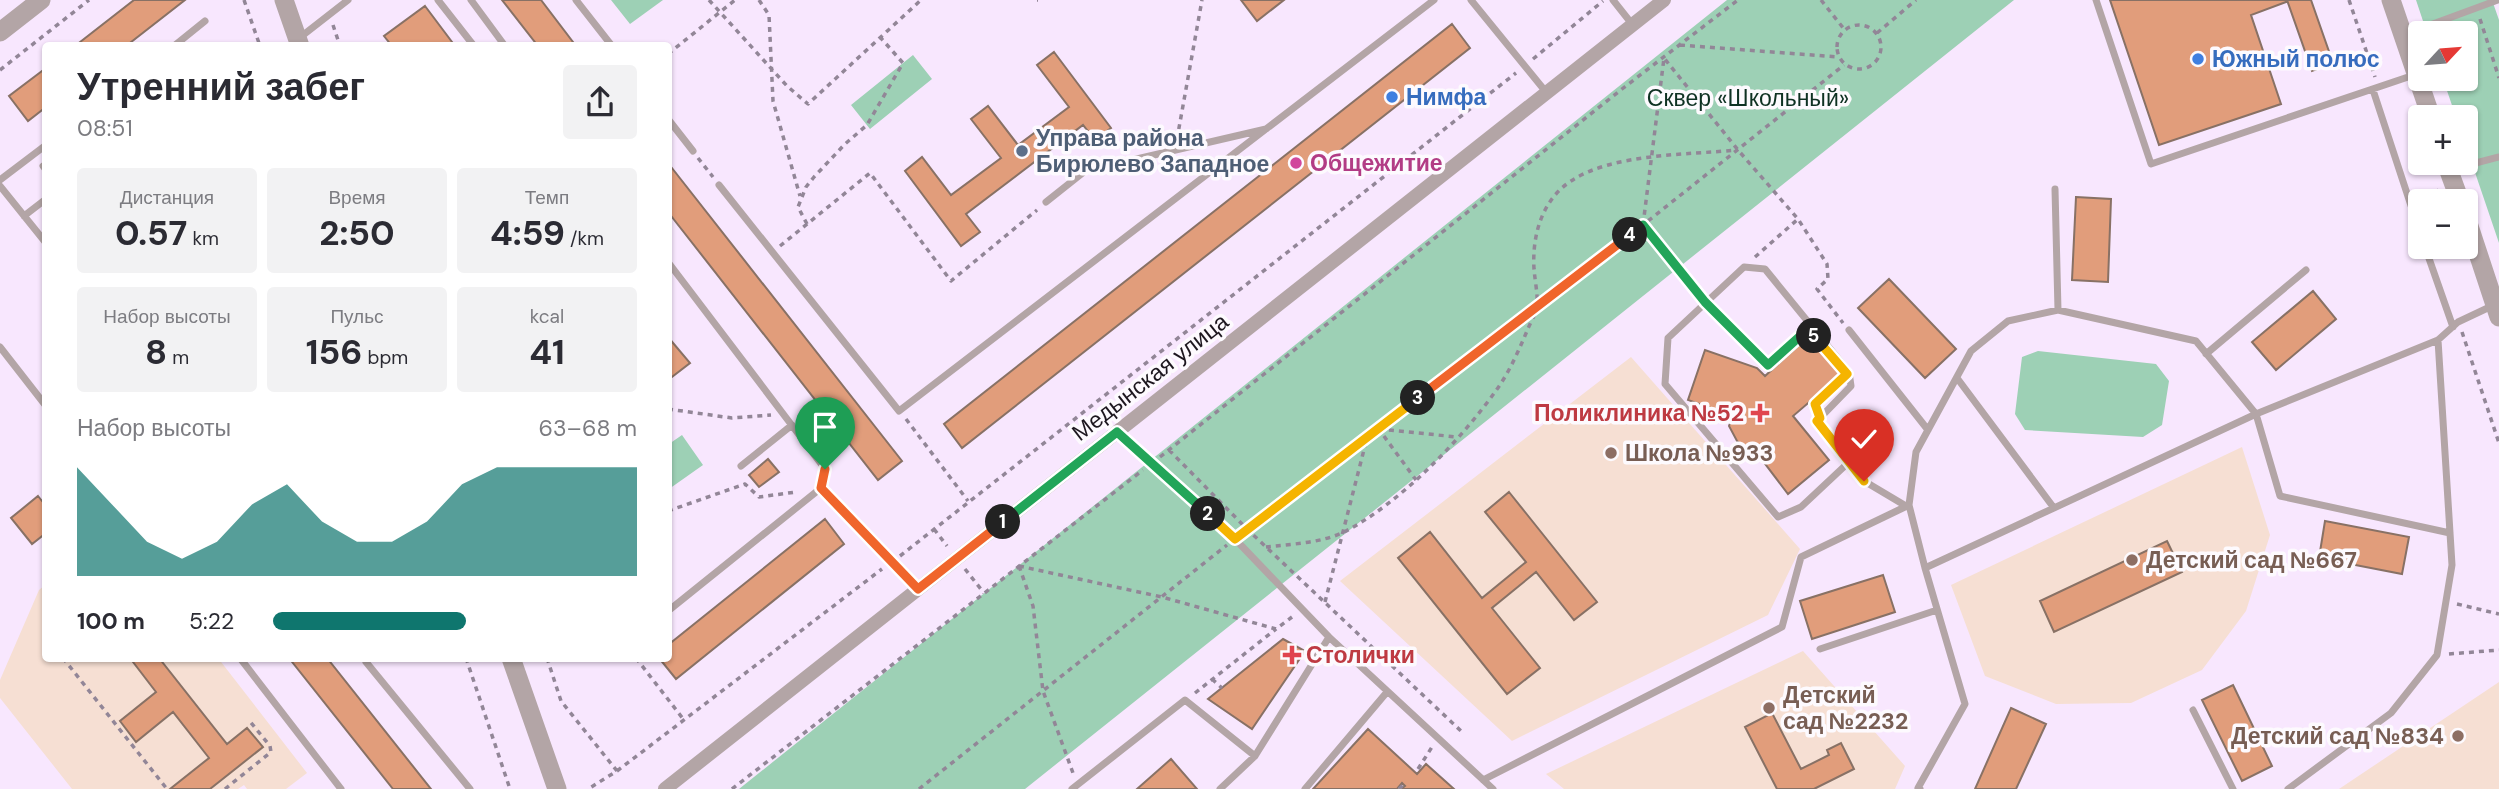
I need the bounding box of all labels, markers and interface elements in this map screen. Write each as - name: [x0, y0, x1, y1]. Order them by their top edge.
- north arrow: [2408, 21, 2478, 91]
- map controls: [2408, 21, 2478, 259]
- place label: Южный полюс: [2212, 44, 2380, 74]
- marker: Южный полюс: [2190, 51, 2206, 67]
- text: Утренний забег: [77, 62, 365, 112]
- button: share: [563, 65, 637, 139]
- place label: Нимфа: [1406, 82, 1487, 112]
- park label: Сквер «Школьный»: [1647, 83, 1849, 113]
- marker: Нимфа: [1384, 89, 1400, 105]
- button: +: [2408, 105, 2478, 175]
- text: 08:51: [77, 113, 133, 143]
- place label: Управа района Бирюлево Западное: [1036, 123, 1269, 179]
- marker: Управа района Бирюлево Западное: [1014, 143, 1030, 159]
- place label: Общежитие: [1310, 148, 1443, 178]
- marker: Общежитие: [1288, 155, 1304, 171]
- text: Дистанция: [120, 185, 214, 210]
- text: Время: [328, 185, 386, 210]
- text: Темп: [525, 185, 569, 210]
- button: −: [2408, 189, 2478, 259]
- text: 0.57: [115, 210, 187, 256]
- text: 2:50: [319, 210, 395, 256]
- text: 4:59: [490, 210, 565, 256]
- pin: 4: [1612, 218, 1648, 252]
- text: 4: [1623, 222, 1636, 247]
- text: km: [187, 226, 219, 251]
- text: /km: [565, 226, 604, 251]
- text: Набор высоты: [103, 304, 231, 329]
- text: Пульс: [330, 304, 384, 329]
- text: kcal: [530, 304, 564, 329]
- street label: Медынская улица: [1065, 306, 1235, 448]
- pin: 5: [1797, 318, 1832, 354]
- text: 5: [1808, 323, 1819, 348]
- text: 8: [145, 329, 167, 375]
- text: 156: [306, 329, 362, 375]
- text: 41: [529, 329, 565, 375]
- text: m: [167, 345, 189, 370]
- text: bpm: [362, 345, 408, 370]
- pin: 3: [1400, 380, 1436, 416]
- text: 3: [1412, 385, 1423, 410]
- pin: [795, 397, 855, 469]
- place label: Поликлиника №52: [1534, 398, 1744, 428]
- marker: Поликлиника №52: [1750, 403, 1770, 423]
- icon: arrive: [806, 408, 844, 446]
- pin: [1834, 409, 1894, 481]
- text: Набор высоты: [77, 413, 231, 443]
- text: 63–68 m: [539, 413, 637, 443]
- icon: check: [1845, 420, 1883, 458]
- place label: Школа №933: [1625, 438, 1773, 468]
- marker: Школа №933: [1603, 445, 1619, 461]
- pin: 2: [1190, 496, 1226, 532]
- text: 2: [1202, 501, 1213, 526]
- pin: 1: [986, 504, 1020, 540]
- text: 1: [999, 509, 1006, 534]
- place label: Детский сад №667: [2146, 545, 2357, 575]
- marker: Детский сад №667: [2124, 552, 2140, 568]
- text: 100 m: [77, 606, 145, 636]
- text: 5:22: [189, 606, 234, 636]
- place label: Столички: [1306, 640, 1415, 670]
- marker: Столички: [1284, 647, 1300, 663]
- place label: Детский сад №2232: [1783, 680, 1908, 736]
- marker: Детский сад №2232: [1761, 700, 1777, 716]
- place label: Детский сад №834: [2231, 721, 2444, 751]
- marker: Детский сад №834: [2450, 728, 2466, 744]

